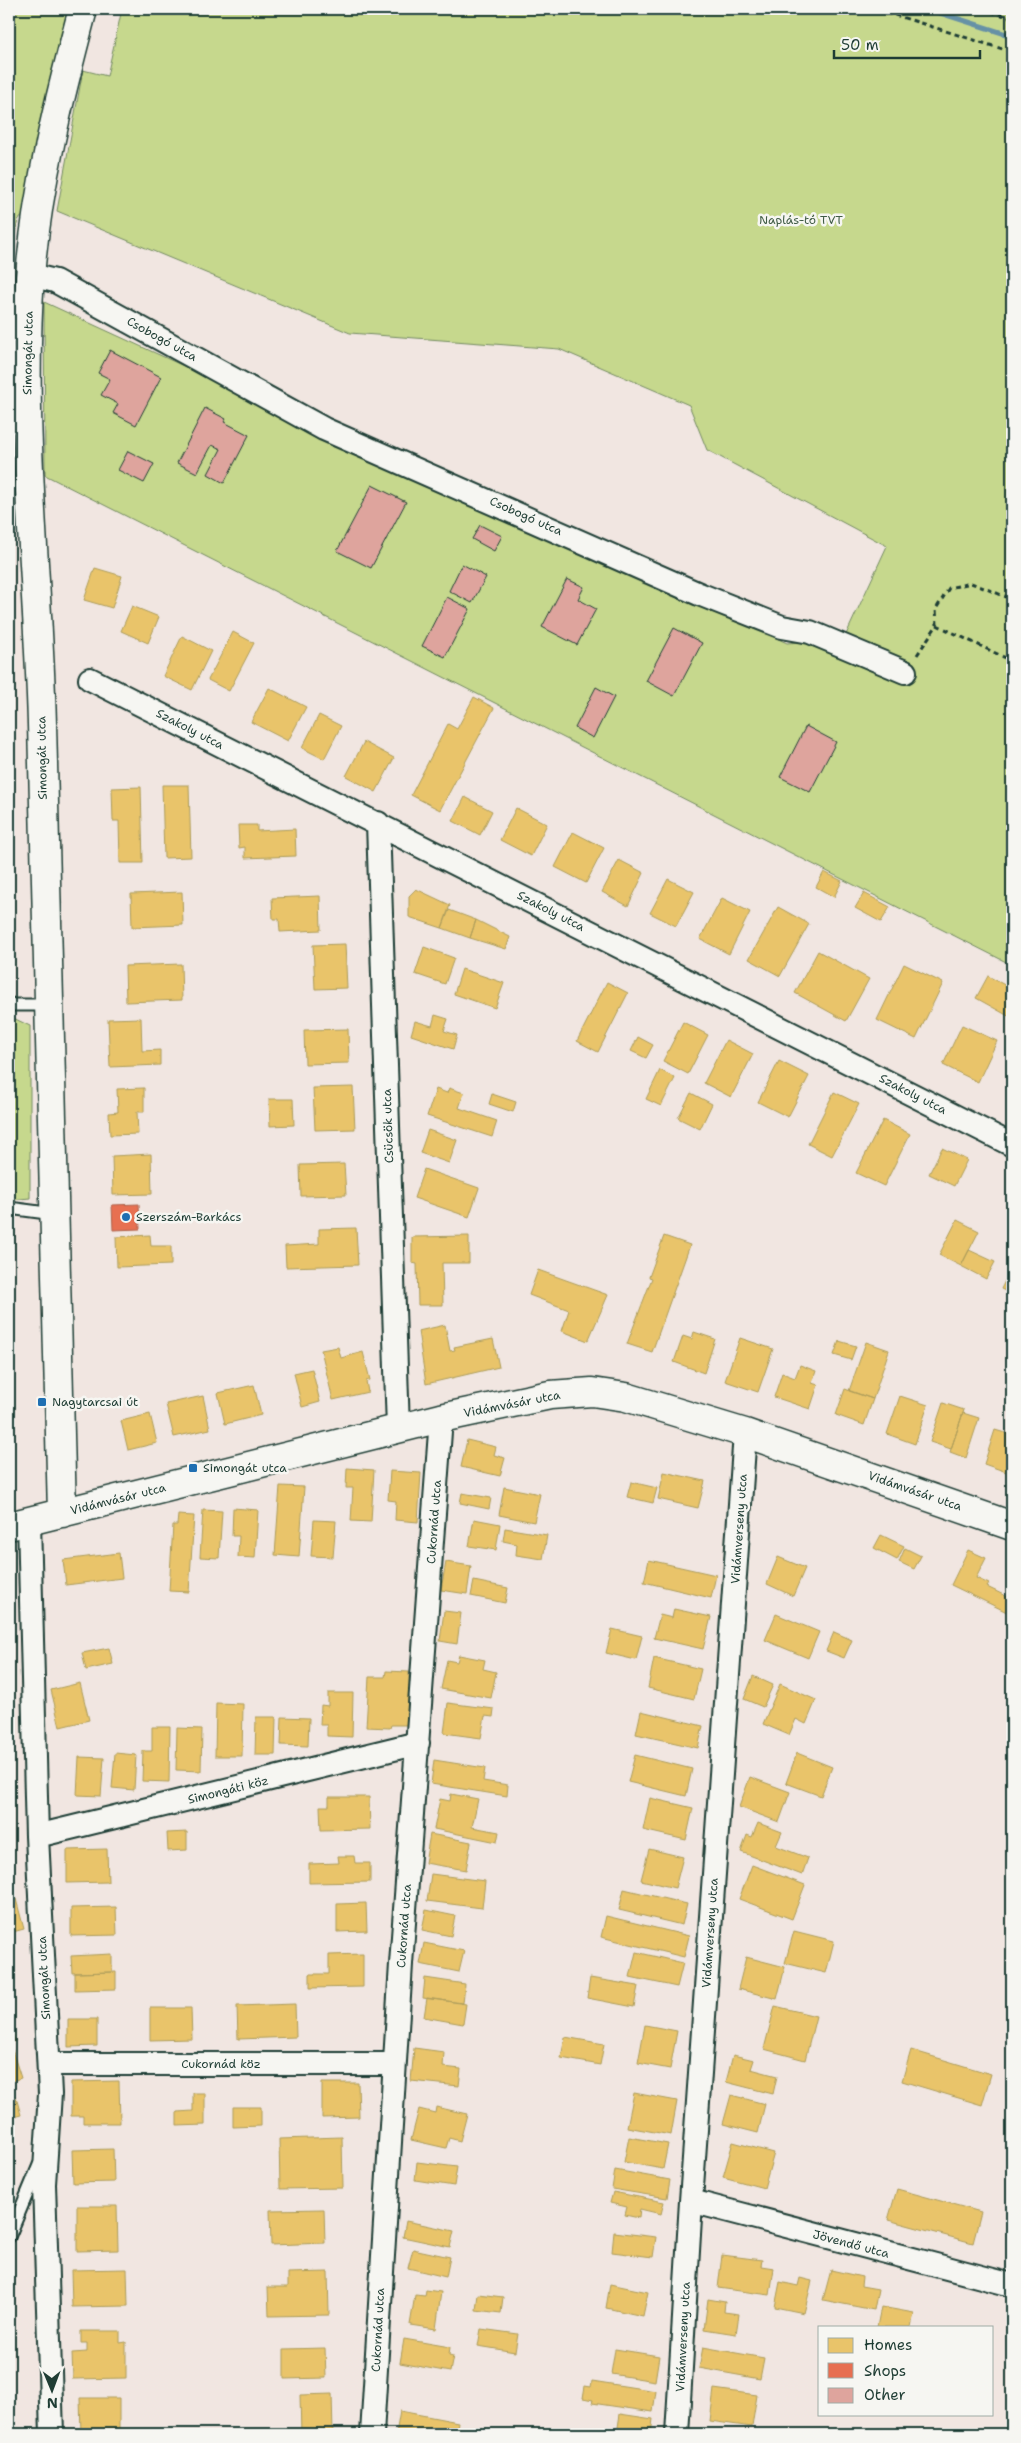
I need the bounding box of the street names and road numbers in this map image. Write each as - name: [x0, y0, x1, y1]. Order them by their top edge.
- street label: Simongát utca: [19, 310, 37, 395]
- street label: Csobogó utca: [124, 313, 200, 365]
- street label: Csobogó utca: [487, 493, 565, 539]
- street label: Szakoly utca: [154, 705, 227, 753]
- street label: Simongát utca: [33, 715, 51, 800]
- street label: Szakoly utca: [515, 887, 588, 935]
- street label: Szakoly utca: [877, 1070, 950, 1118]
- street label: Csücsök utca: [379, 1088, 397, 1163]
- street label: Vidámvásár utca: [462, 1387, 562, 1421]
- street label: Vidámvásár utca: [866, 1467, 964, 1515]
- street label: Vidámverseny utca: [727, 1473, 751, 1585]
- street label: Vidámvásár utca: [68, 1479, 168, 1519]
- street label: Cukornád utca: [423, 1479, 445, 1564]
- street label: Simongáti köz: [186, 1772, 270, 1808]
- street label: Vidámverseny utca: [698, 1877, 722, 1989]
- street label: Cukornád utca: [393, 1883, 415, 1968]
- street label: Simongát utca: [34, 1935, 54, 2020]
- street label: Cukornád köz: [181, 2056, 261, 2072]
- street label: Jövendő utca: [811, 2226, 891, 2262]
- street label: Vidámverseny utca: [672, 2281, 694, 2392]
- street label: Cukornád utca: [368, 2287, 388, 2372]

